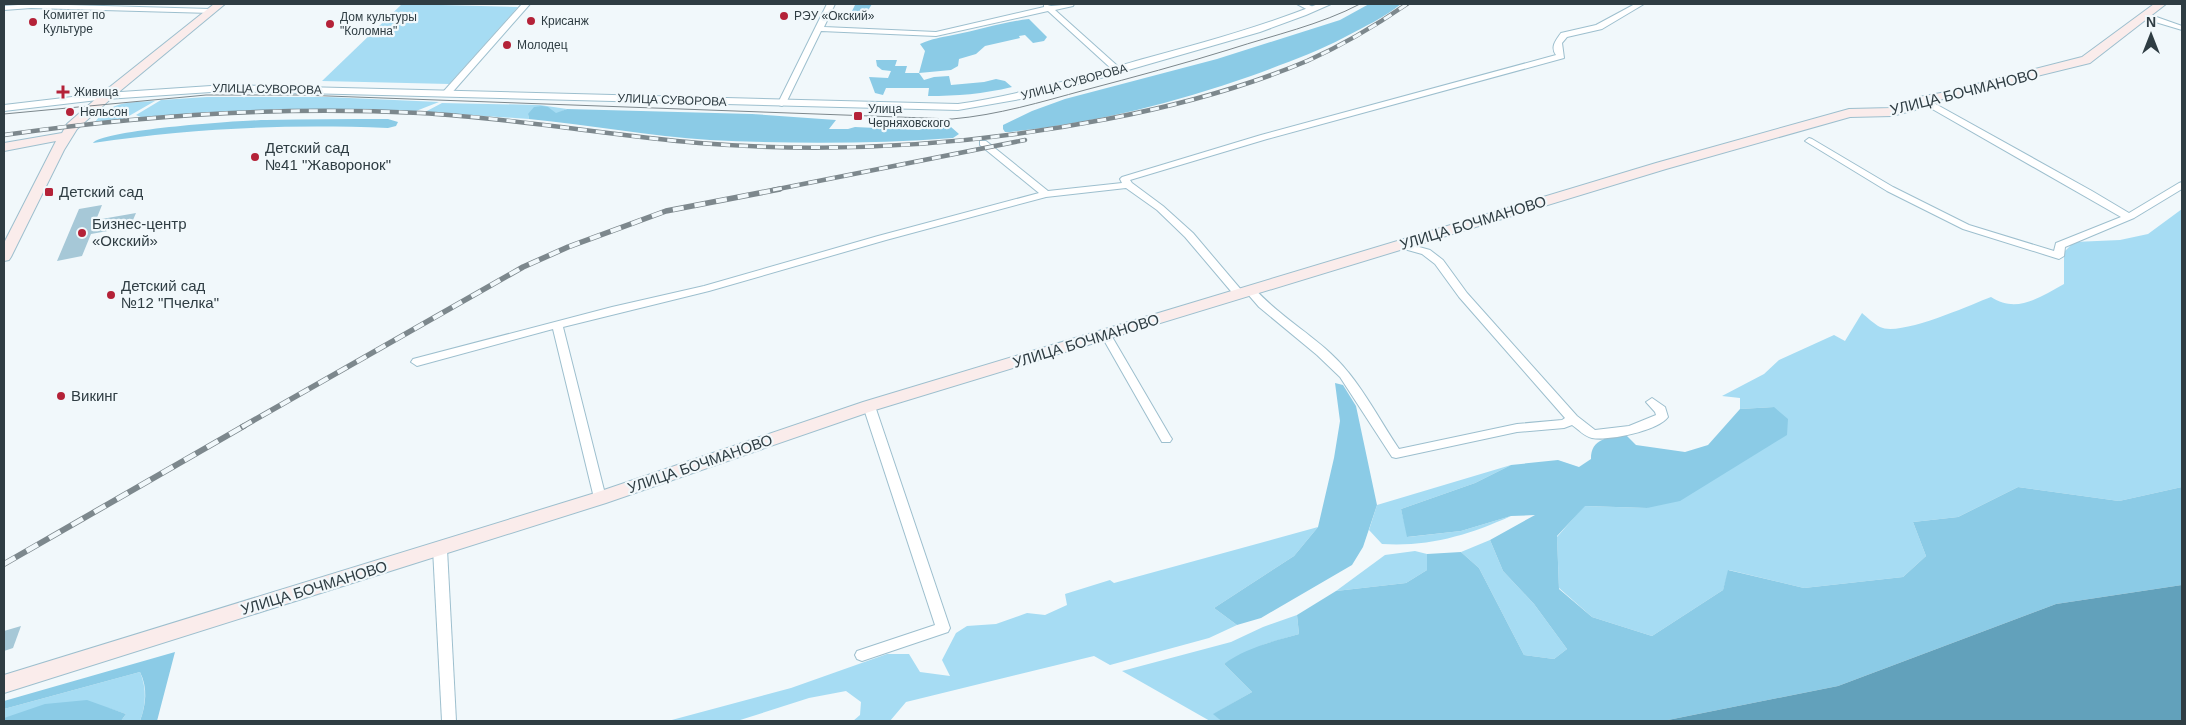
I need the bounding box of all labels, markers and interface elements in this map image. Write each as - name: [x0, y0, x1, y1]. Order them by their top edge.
- place label: Комитет по Культуре: [43, 8, 106, 36]
- place label: РЭУ «Окский»: [794, 9, 875, 23]
- place label: Дом культуры "Коломна": [340, 10, 417, 38]
- marker: РЭУ «Окский»: [778, 10, 790, 22]
- north arrow: [2126, 10, 2176, 60]
- place label: Крисанж: [541, 14, 589, 28]
- text: N: [2146, 14, 2156, 30]
- marker: Крисанж: [525, 15, 537, 27]
- marker: Комитет по Культуре: [27, 16, 39, 28]
- marker: Дом культуры "Коломна": [324, 18, 336, 30]
- place label: Молодец: [517, 38, 568, 52]
- marker: Молодец: [501, 39, 513, 51]
- street label: УЛИЦА СУВОРОВА: [1019, 61, 1129, 103]
- street label: УЛИЦА БОЧМАНОВО: [1888, 65, 2040, 118]
- street label: УЛИЦА СУВОРОВА: [212, 81, 322, 97]
- marker: Живица: [56, 85, 70, 99]
- place label: Живица: [74, 85, 119, 99]
- street label: УЛИЦА СУВОРОВА: [617, 91, 727, 109]
- place label: Улица Черняховского: [868, 102, 950, 130]
- place label: Нельсон: [80, 105, 128, 119]
- marker: Нельсон: [64, 106, 76, 118]
- marker: Улица Черняховского: [852, 110, 864, 122]
- place label: Детский сад №41 "Жаворонок": [265, 139, 391, 173]
- marker: Детский сад №41 "Жаворонок": [249, 151, 261, 163]
- place label: Детский сад: [59, 183, 144, 200]
- marker: Детский сад: [43, 186, 55, 198]
- street label: УЛИЦА БОЧМАНОВО: [1398, 192, 1548, 253]
- place label: Бизнес-центр «Окский»: [92, 215, 186, 249]
- marker: Бизнес-центр «Окский»: [76, 227, 88, 239]
- place label: Детский сад №12 "Пчелка": [121, 277, 219, 311]
- marker: Детский сад №12 "Пчелка": [105, 289, 117, 301]
- street label: УЛИЦА БОЧМАНОВО: [1011, 310, 1161, 371]
- place label: Викинг: [71, 387, 119, 404]
- marker: Викинг: [55, 390, 67, 402]
- street label: УЛИЦА БОЧМАНОВО: [625, 431, 775, 496]
- street label: УЛИЦА БОЧМАНОВО: [239, 557, 389, 618]

